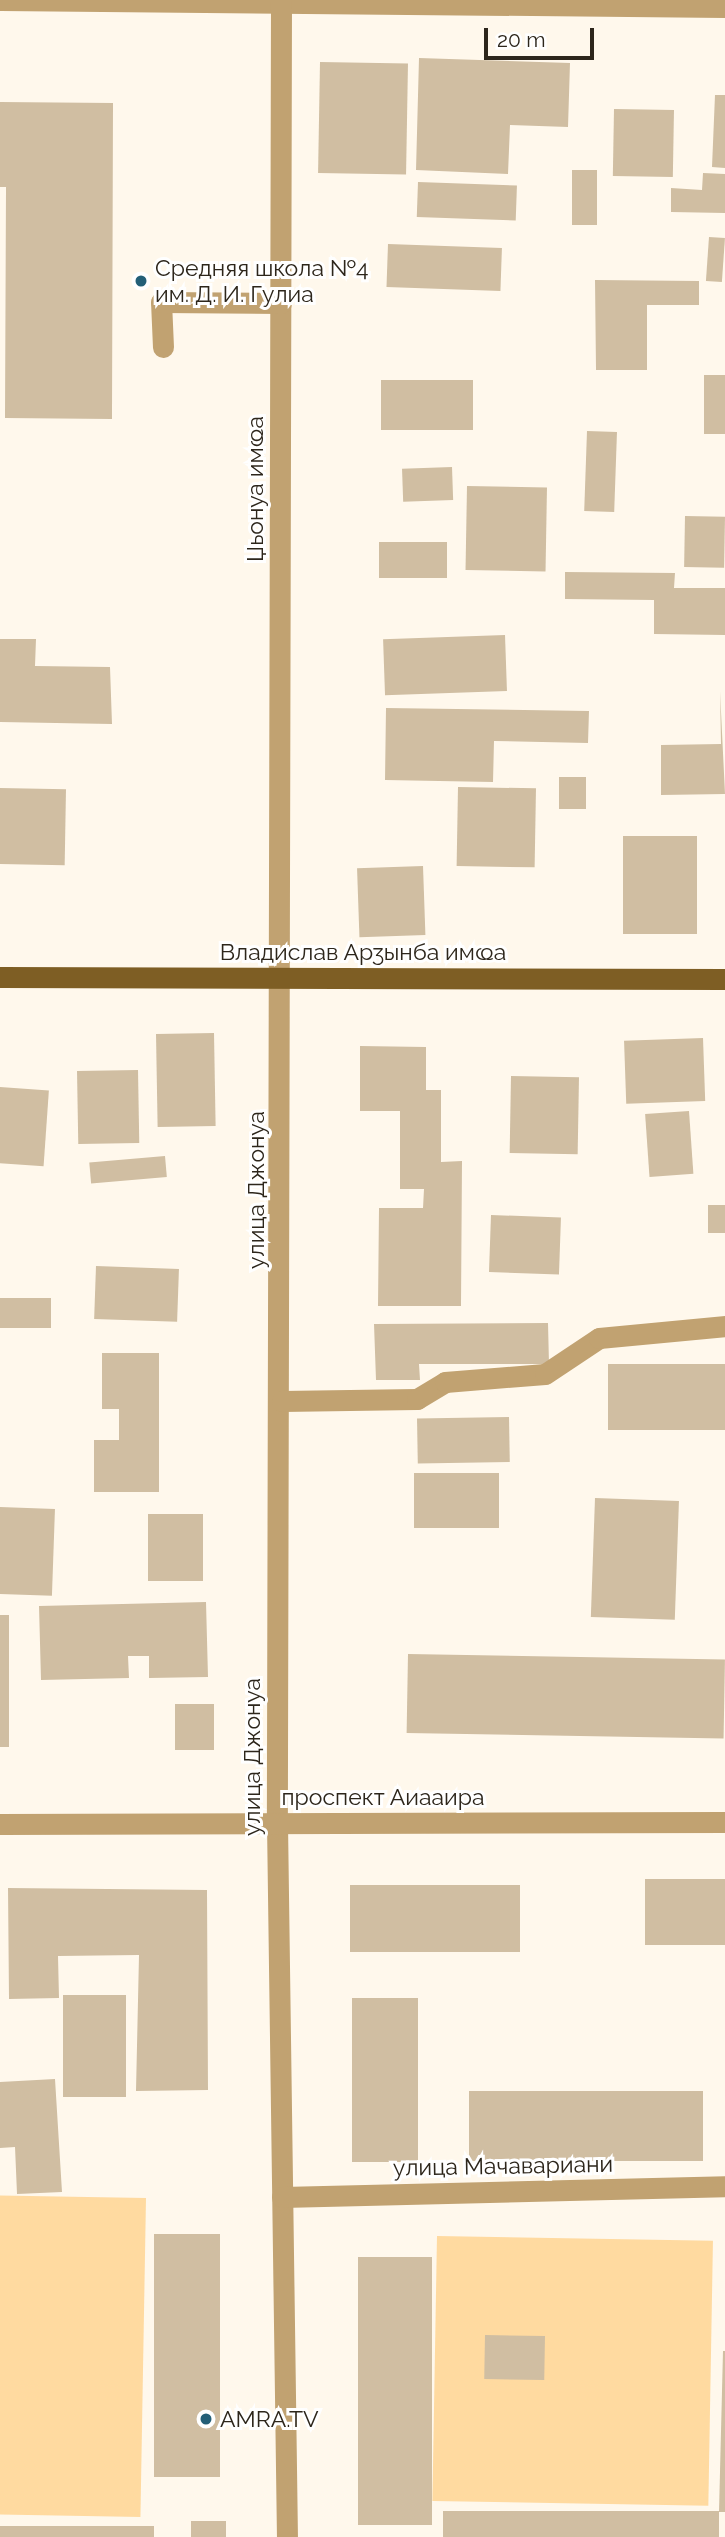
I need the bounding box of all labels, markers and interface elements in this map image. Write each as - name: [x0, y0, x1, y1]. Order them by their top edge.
- scale bar: [487, 14, 597, 58]
- text: 20 m: [497, 27, 545, 52]
- place label: Средняя школа №4 им. Д. И. Гулиа: [155, 254, 369, 308]
- marker: Средняя школа №4 им. Д. И. Гулиа: [133, 273, 149, 289]
- street label: Џьонуа имҩа: [241, 416, 269, 562]
- street label: Владислав Арӡынба имҩа: [219, 938, 507, 966]
- street label: улица Джонуа: [242, 1111, 270, 1269]
- street label: улица Джонуа: [238, 1678, 266, 1836]
- street label: проспект Аиааира: [281, 1783, 485, 1811]
- street label: улица Мачавариани: [393, 2150, 613, 2182]
- place label: AMRA.TV: [220, 2405, 319, 2433]
- marker: AMRA.TV: [198, 2411, 214, 2427]

